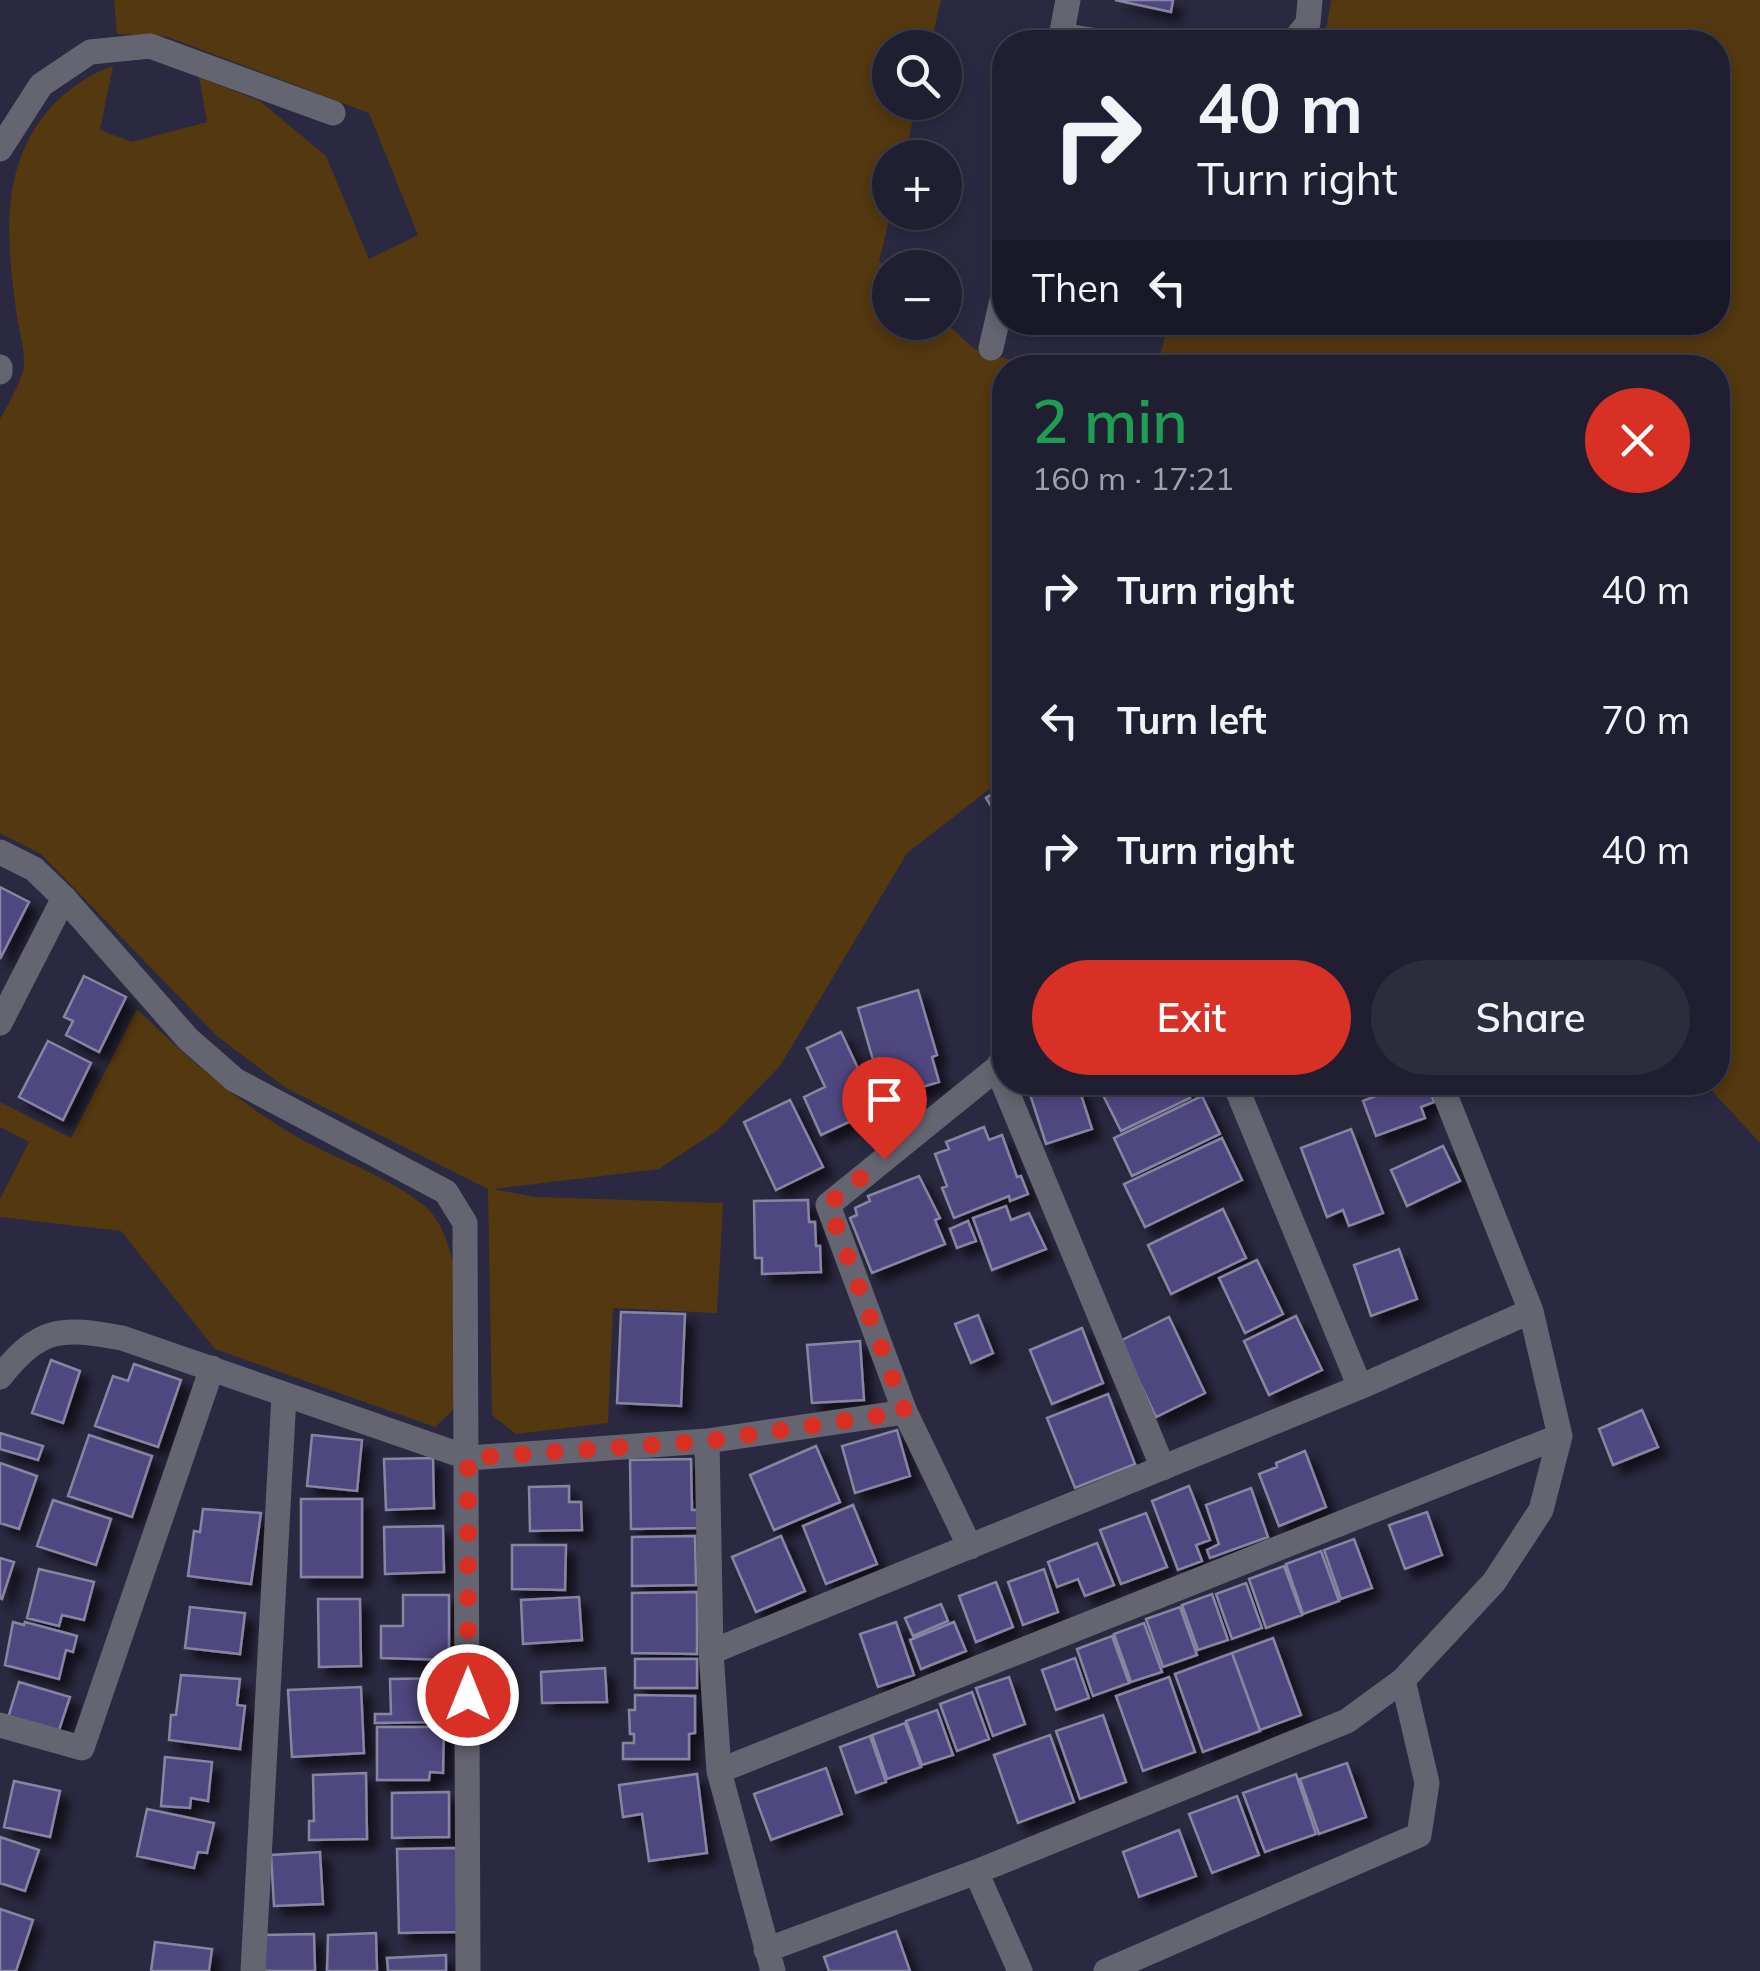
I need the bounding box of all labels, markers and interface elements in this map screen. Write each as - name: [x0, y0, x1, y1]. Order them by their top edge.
- map controls: [872, 30, 962, 340]
- button: search: [872, 30, 962, 120]
- text: 40 m: [1197, 63, 1363, 151]
- icon: right: [1032, 70, 1162, 200]
- button: +: [872, 140, 962, 230]
- text: Turn right: [1197, 150, 1398, 206]
- button: −: [872, 250, 962, 340]
- icon: left: [1140, 260, 1195, 315]
- text: Then: [1032, 264, 1120, 312]
- text: 2 min: [1032, 383, 1188, 458]
- button: close: [1585, 388, 1690, 493]
- text: 160 m · 17:21: [1032, 458, 1234, 498]
- icon: right: [1032, 563, 1087, 618]
- text: Turn right: [1117, 566, 1294, 614]
- text: 40 m: [1601, 566, 1690, 614]
- icon: left: [1032, 693, 1087, 748]
- text: Turn left: [1117, 696, 1267, 744]
- text: 70 m: [1601, 696, 1690, 744]
- icon: right: [1032, 823, 1087, 878]
- text: Turn right: [1117, 826, 1294, 874]
- text: 40 m: [1601, 826, 1690, 874]
- button: Exit: [1032, 960, 1351, 1075]
- button: Share: [1371, 960, 1690, 1075]
- pin: [842, 1057, 927, 1160]
- icon: arrive: [857, 1072, 912, 1127]
- position arrow: [416, 1643, 520, 1747]

